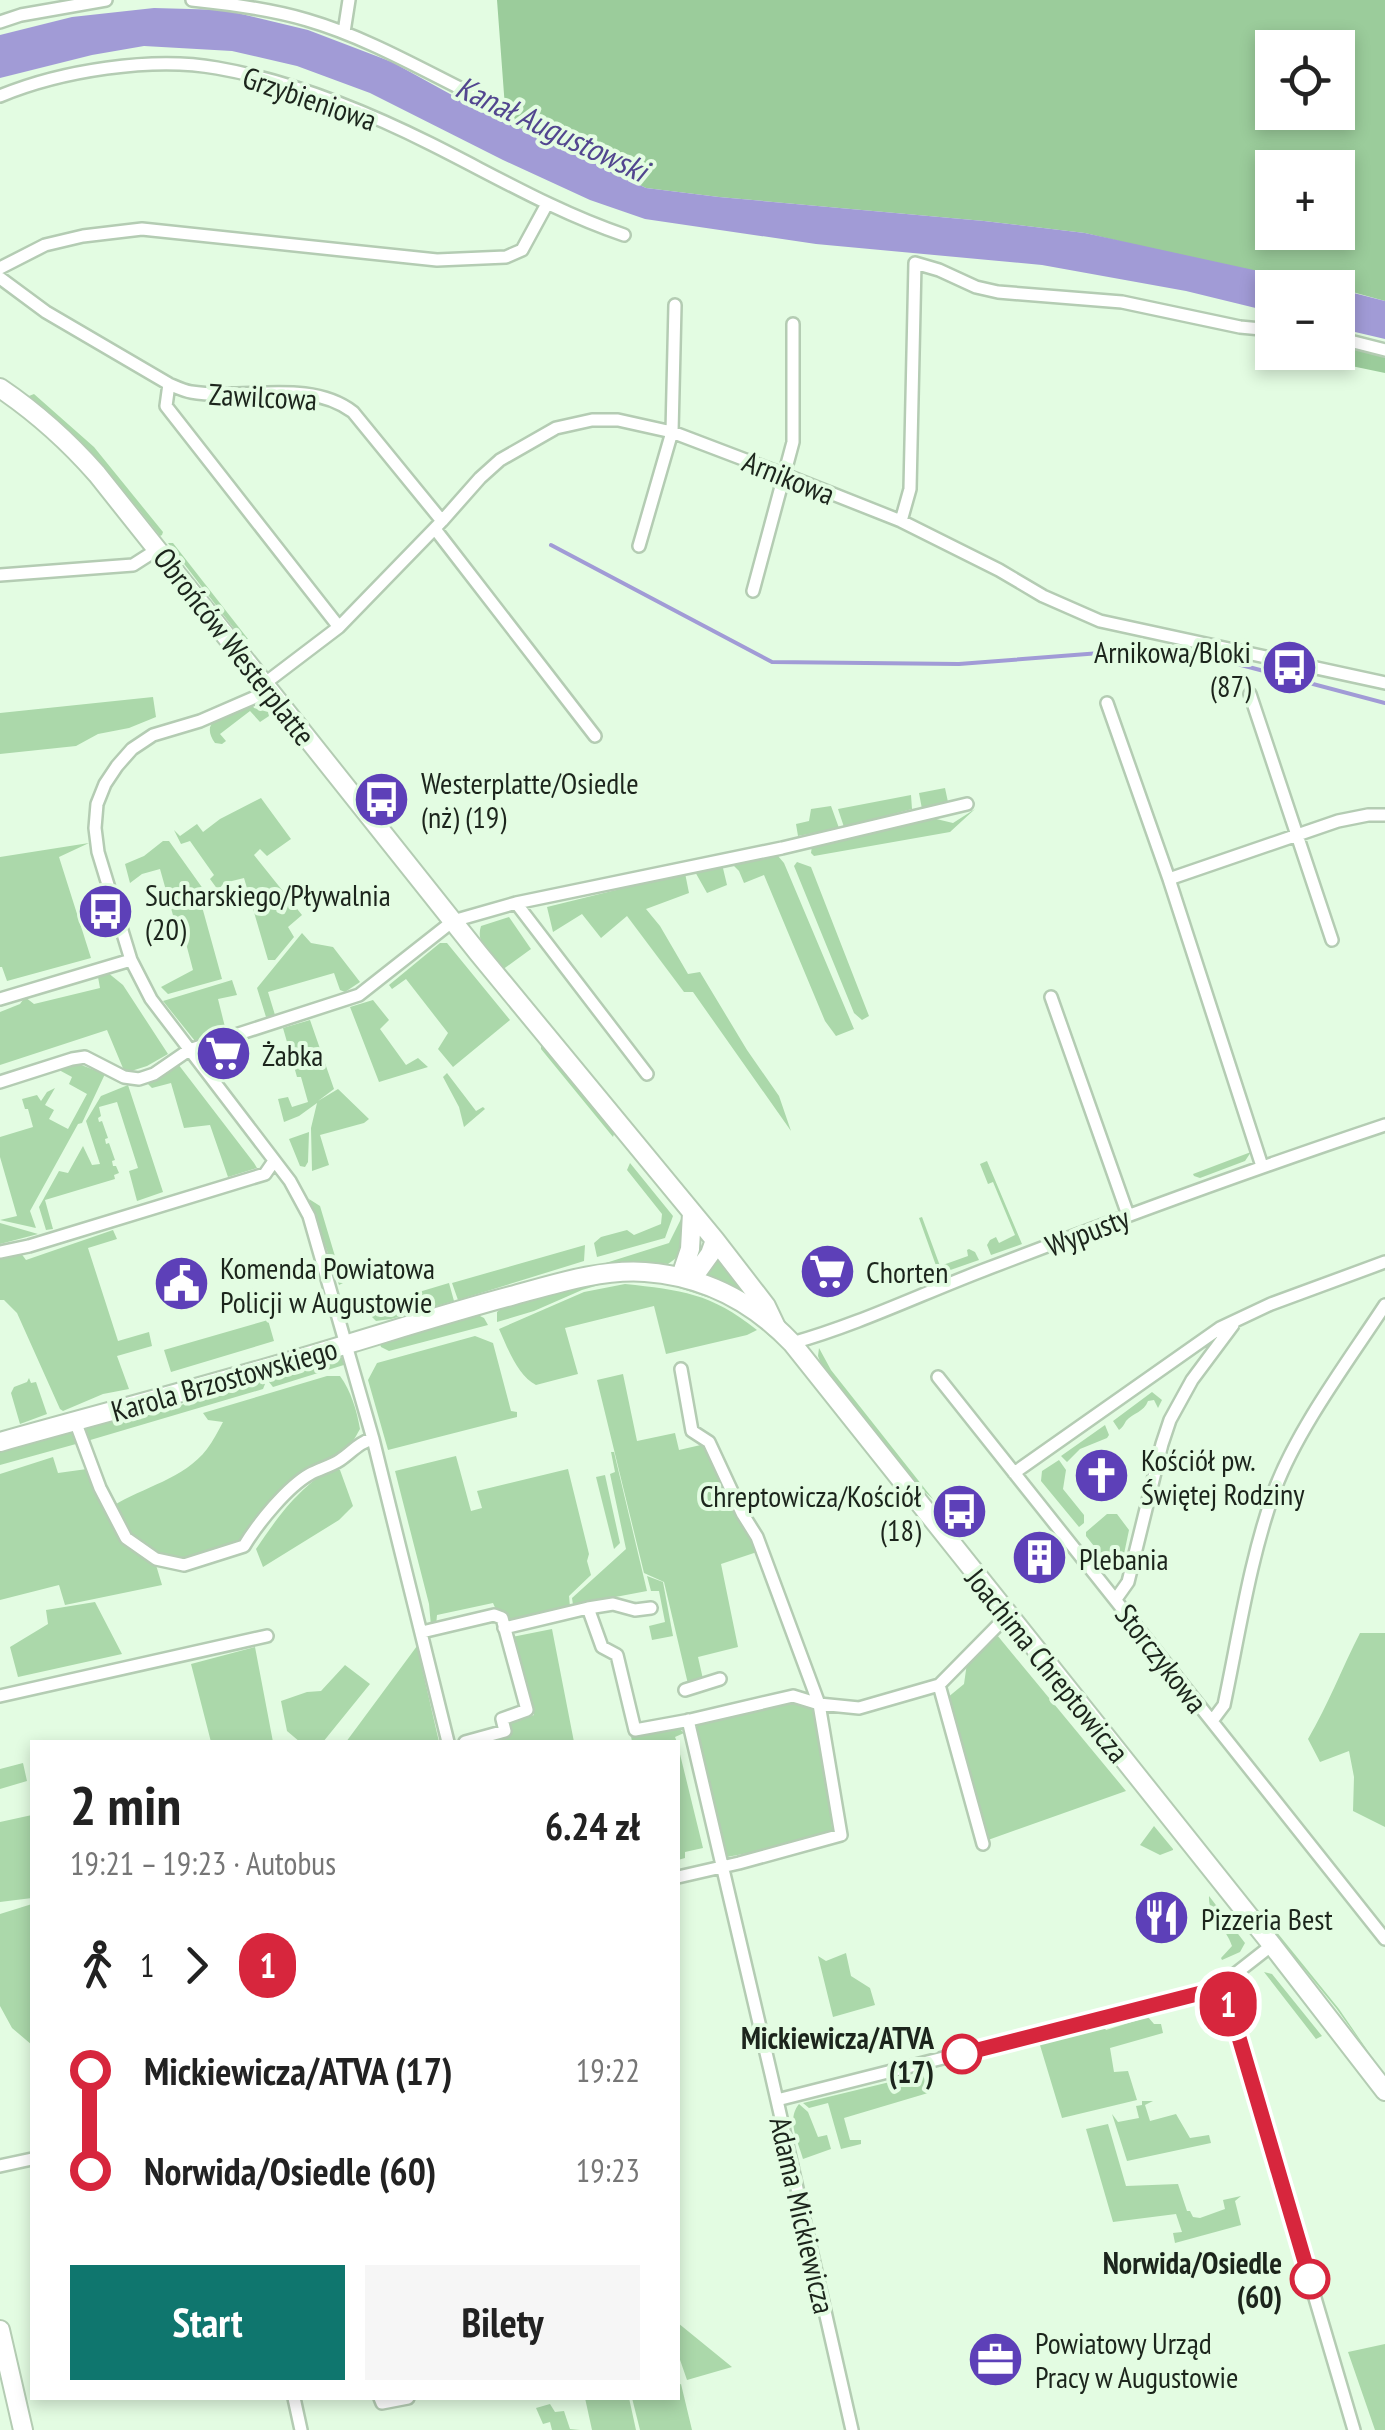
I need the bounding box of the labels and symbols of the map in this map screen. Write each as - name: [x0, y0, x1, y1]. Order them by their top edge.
- street label: Grzybieniowa: [238, 57, 382, 139]
- water label: Kanał Augustowski: [449, 65, 658, 192]
- street label: Zawilcowa: [208, 374, 318, 418]
- street label: Arnikowa: [737, 441, 841, 513]
- street label: Obrońców Westerplatte: [146, 539, 324, 753]
- place label: Arnikowa/Bloki (87): [1094, 632, 1251, 705]
- bus stop icon: Arnikowa/Bloki (87): [1260, 638, 1320, 698]
- place label: Westerplatte/Osiedle (nż) (19): [421, 763, 639, 836]
- bus stop icon: Westerplatte/Osiedle (nż) (19): [352, 769, 412, 829]
- place label: Sucharskiego/Pływalnia (20): [145, 875, 391, 948]
- bus stop icon: Sucharskiego/Pływalnia (20): [76, 881, 136, 941]
- supermarket icon: Żabka: [193, 1024, 253, 1084]
- place label: Żabka: [262, 1035, 323, 1074]
- street label: Wypusty: [1040, 1197, 1135, 1265]
- supermarket icon: Chorten: [797, 1241, 857, 1301]
- place label: Komenda Powiatowa Policji w Augustowie: [220, 1248, 435, 1321]
- place label: Chorten: [866, 1252, 948, 1291]
- public building icon: Komenda Powiatowa Policji w Augustowie: [151, 1254, 211, 1314]
- street label: Karola Brzostowskiego: [106, 1328, 342, 1430]
- place label: Kościół pw. Świętej Rodziny: [1141, 1440, 1305, 1513]
- church icon: Kościół pw. Świętej Rodziny: [1072, 1446, 1132, 1506]
- place label: Chreptowicza/Kościół (18): [700, 1476, 921, 1549]
- bus stop icon: Chreptowicza/Kościół (18): [930, 1482, 990, 1542]
- building icon: Plebania: [1010, 1528, 1070, 1588]
- place label: Plebania: [1079, 1539, 1169, 1578]
- street label: Joachima Chreptowicza: [957, 1559, 1138, 1770]
- street label: Storczykowa: [1107, 1596, 1217, 1720]
- restaurant icon: Pizzeria Best: [1132, 1888, 1192, 1948]
- place label: Pizzeria Best: [1201, 1899, 1333, 1938]
- line badge: 1: [1196, 1972, 1260, 2036]
- place label: Mickiewicza/ATVA (17): [741, 2018, 935, 2091]
- marker: Mickiewicza/ATVA (17): [943, 2035, 981, 2073]
- street label: Adama Mickiewicza: [761, 2113, 845, 2317]
- place label: Norwida/Osiedle (60): [1103, 2243, 1282, 2316]
- marker: Norwida/Osiedle (60): [1291, 2260, 1329, 2298]
- place label: Powiatowy Urząd Pracy w Augustowie: [1035, 2323, 1238, 2396]
- office icon: Powiatowy Urząd Pracy w Augustowie: [966, 2329, 1026, 2389]

